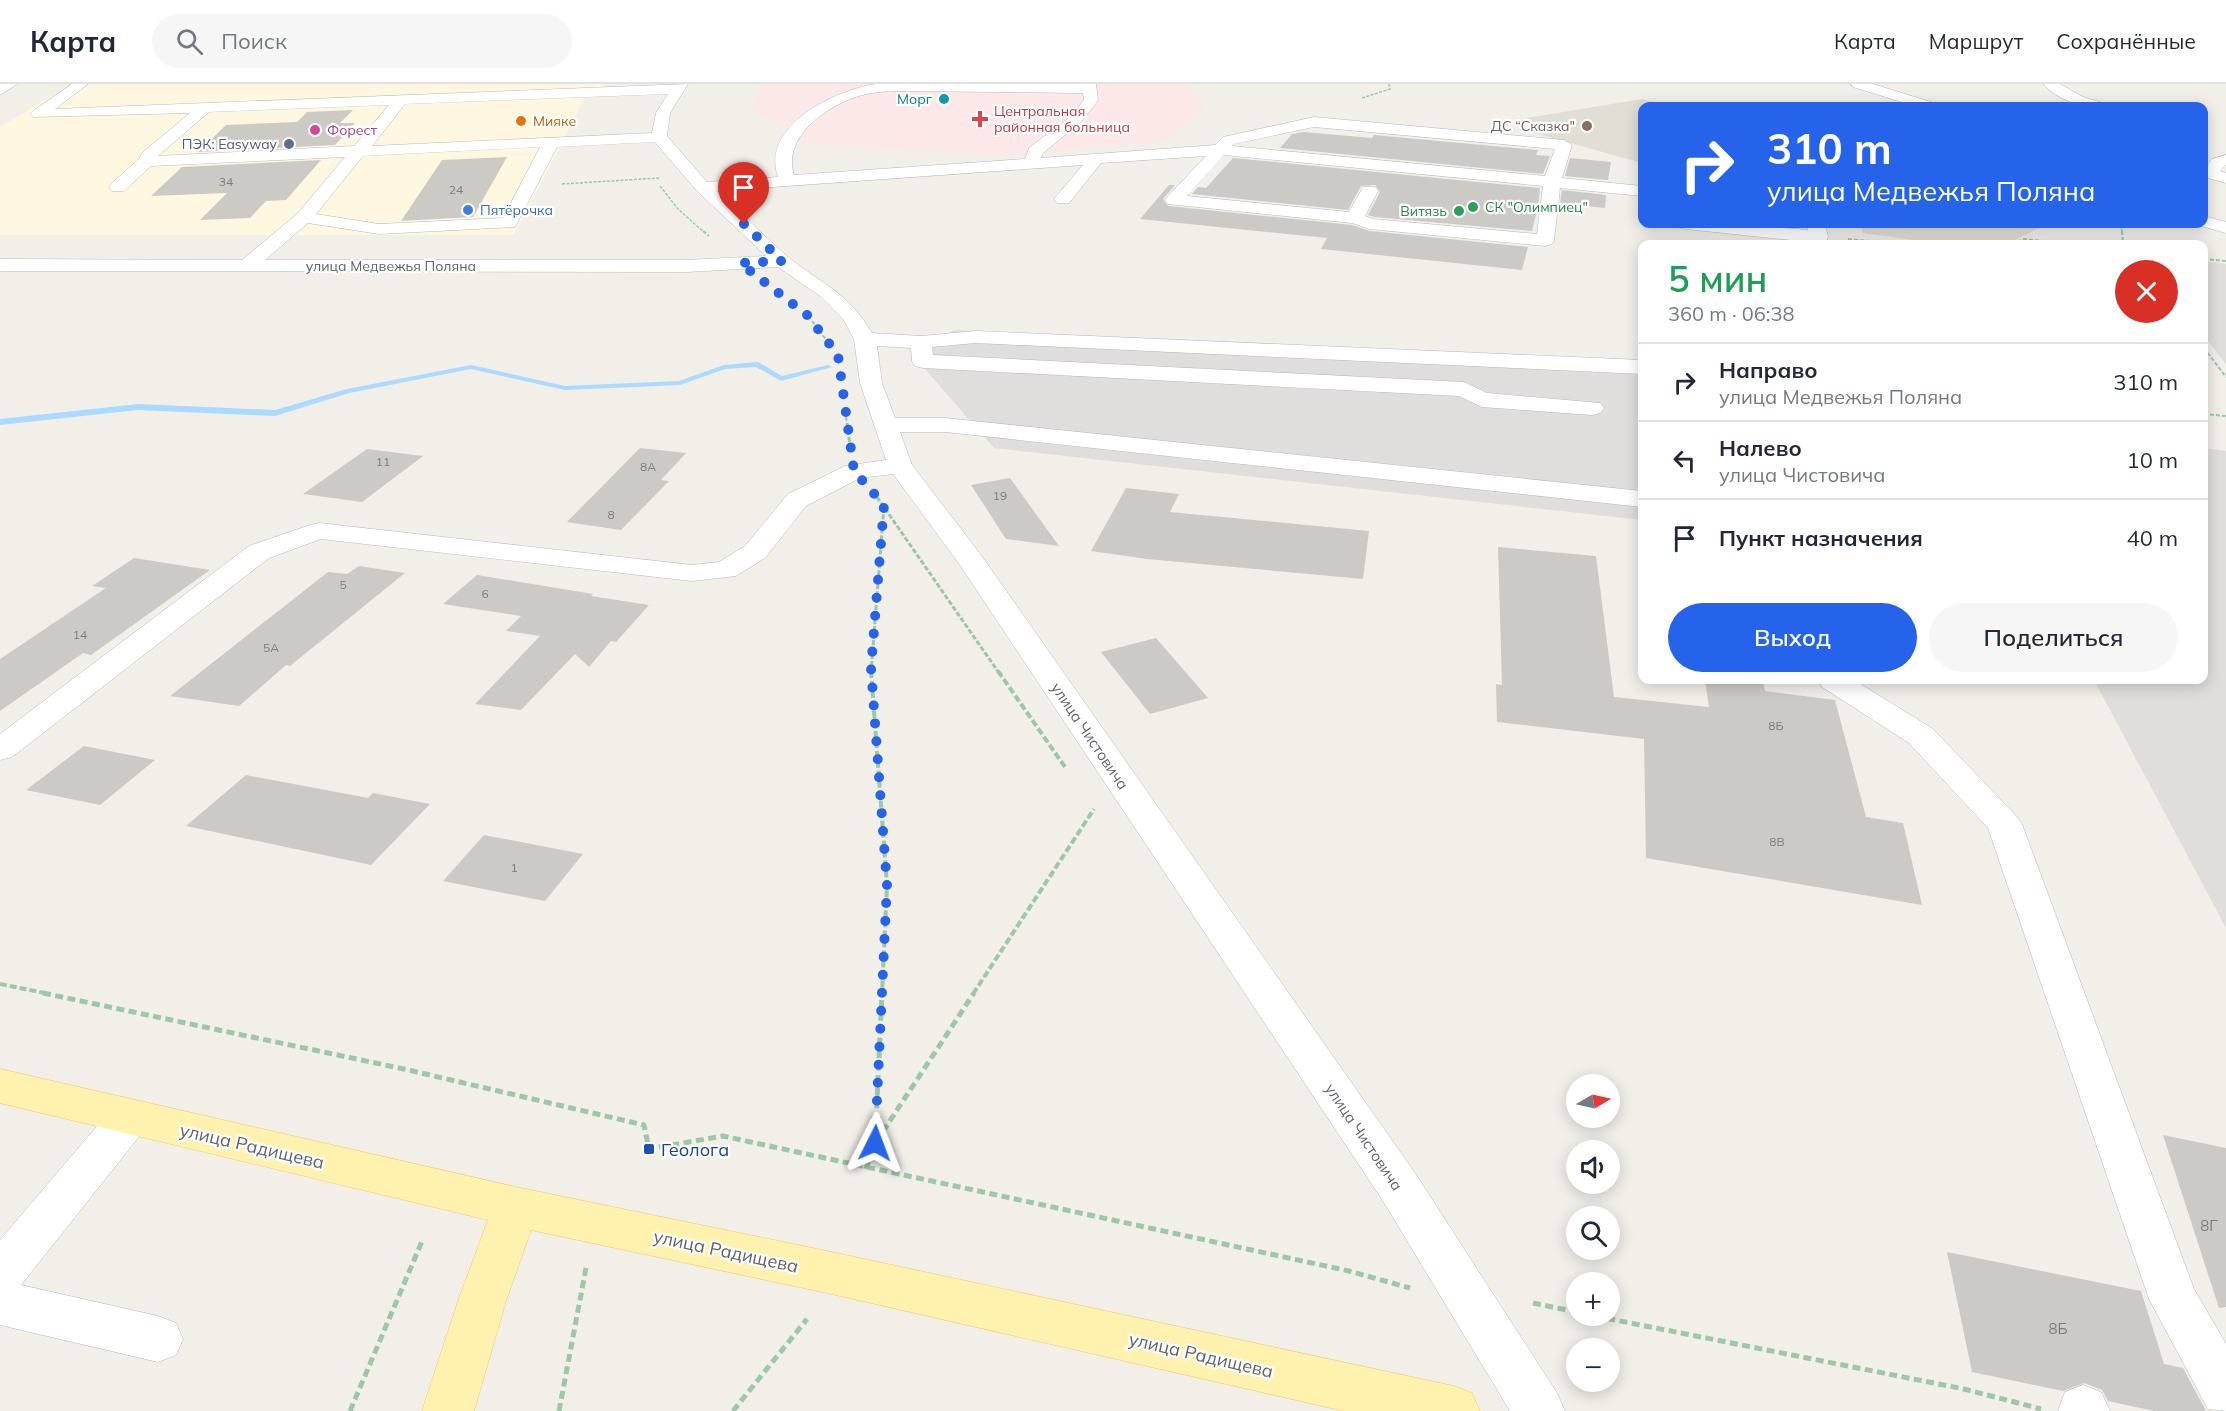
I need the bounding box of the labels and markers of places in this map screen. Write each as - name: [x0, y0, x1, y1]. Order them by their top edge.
- place label: Морг: [897, 90, 933, 108]
- marker: Морг: [937, 92, 951, 106]
- place label: Центральная районная больница: [994, 102, 1130, 136]
- marker: Центральная районная больница: [971, 110, 989, 128]
- place label: Мияке: [533, 112, 577, 130]
- marker: Мияке: [514, 114, 528, 128]
- place label: ДС “Сказка": [1491, 117, 1575, 135]
- marker: ДС “Сказка": [1580, 119, 1594, 133]
- place label: Форест: [327, 121, 378, 139]
- marker: Форест: [308, 123, 322, 137]
- place label: ПЭК: Easyway: [182, 135, 278, 153]
- marker: ПЭК: Easyway: [282, 137, 296, 151]
- pin: [718, 162, 769, 224]
- place label: СК "Олимпиец": [1485, 198, 1588, 216]
- marker: СК "Олимпиец": [1466, 200, 1480, 214]
- place label: Пятёрочка: [480, 201, 553, 219]
- place label: Витязь: [1400, 202, 1447, 220]
- marker: Пятёрочка: [461, 203, 475, 217]
- marker: Витязь: [1452, 204, 1466, 218]
- place label: Геолога: [661, 1138, 729, 1161]
- marker: Геолога: [642, 1142, 656, 1156]

